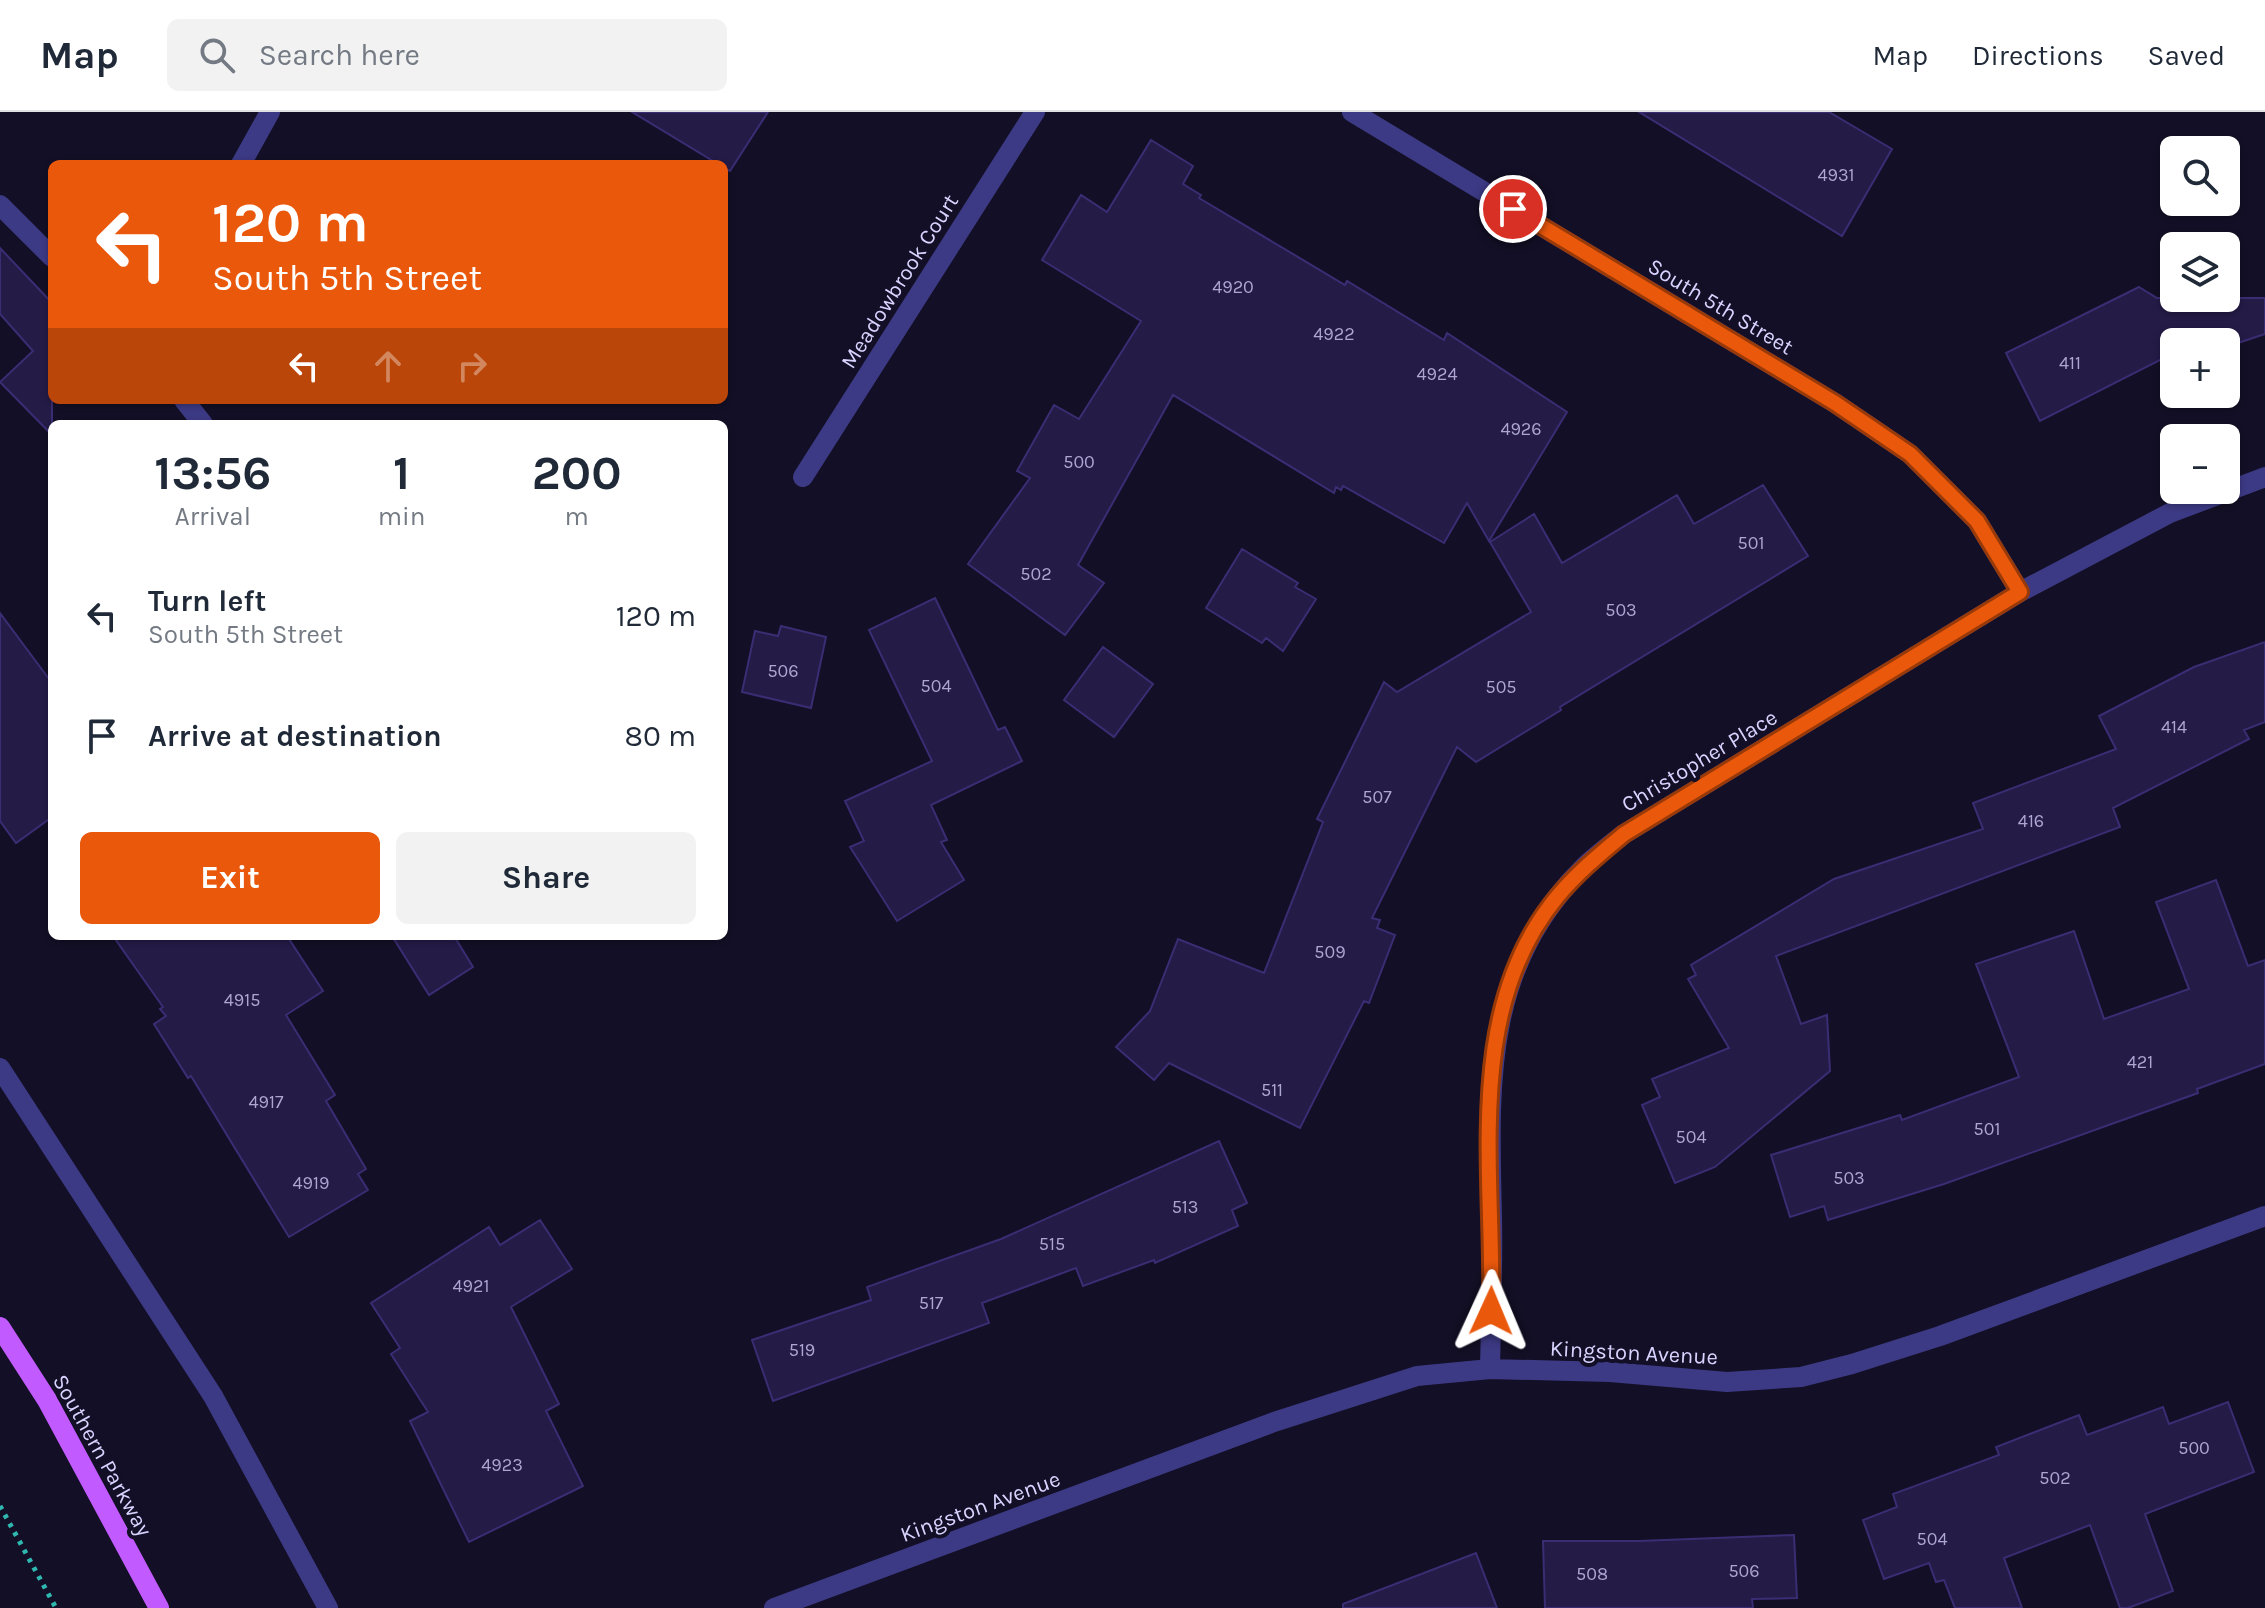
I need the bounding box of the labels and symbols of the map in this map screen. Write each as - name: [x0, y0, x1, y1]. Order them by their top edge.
- house number: 4931: [1817, 164, 1855, 186]
- pin: [1479, 175, 1547, 243]
- street label: Meadowbrook Court: [836, 190, 964, 374]
- street label: South 5th Street: [1643, 253, 1798, 360]
- house number: 4920: [1212, 276, 1254, 298]
- house number: 4922: [1313, 323, 1355, 345]
- house number: 411: [2059, 352, 2081, 374]
- house number: 4924: [1417, 363, 1457, 385]
- house number: 4926: [1500, 418, 1542, 440]
- house number: 500: [1063, 451, 1095, 473]
- house number: 501: [1738, 532, 1764, 554]
- house number: 502: [1020, 563, 1052, 585]
- house number: 503: [1605, 599, 1637, 621]
- house number: 506: [767, 660, 799, 682]
- house number: 504: [921, 675, 951, 697]
- house number: 505: [1485, 676, 1517, 698]
- street label: Christopher Place: [1617, 704, 1782, 818]
- house number: 414: [2161, 716, 2187, 738]
- house number: 507: [1362, 786, 1392, 808]
- house number: 416: [2018, 810, 2044, 832]
- house number: 509: [1314, 941, 1346, 963]
- house number: 4915: [224, 989, 260, 1011]
- house number: 421: [2127, 1051, 2153, 1073]
- house number: 511: [1261, 1079, 1283, 1101]
- house number: 4917: [249, 1091, 284, 1113]
- house number: 501: [1974, 1118, 2000, 1140]
- house number: 504: [1676, 1126, 1706, 1148]
- house number: 503: [1833, 1167, 1865, 1189]
- house number: 4919: [293, 1172, 329, 1194]
- house number: 513: [1172, 1196, 1198, 1218]
- house number: 515: [1039, 1233, 1065, 1255]
- position arrow: [1449, 1269, 1533, 1353]
- house number: 4921: [453, 1275, 489, 1297]
- house number: 517: [919, 1292, 944, 1314]
- street label: Kingston Avenue: [1549, 1336, 1719, 1370]
- house number: 519: [789, 1339, 815, 1361]
- street label: Southern Parkway: [47, 1370, 157, 1541]
- house number: 500: [2178, 1437, 2210, 1459]
- house number: 4923: [481, 1454, 523, 1476]
- street label: Kingston Avenue: [897, 1466, 1064, 1548]
- house number: 502: [2039, 1467, 2071, 1489]
- house number: 504: [1917, 1528, 1947, 1550]
- house number: 506: [1728, 1560, 1760, 1582]
- house number: 508: [1576, 1563, 1608, 1585]

